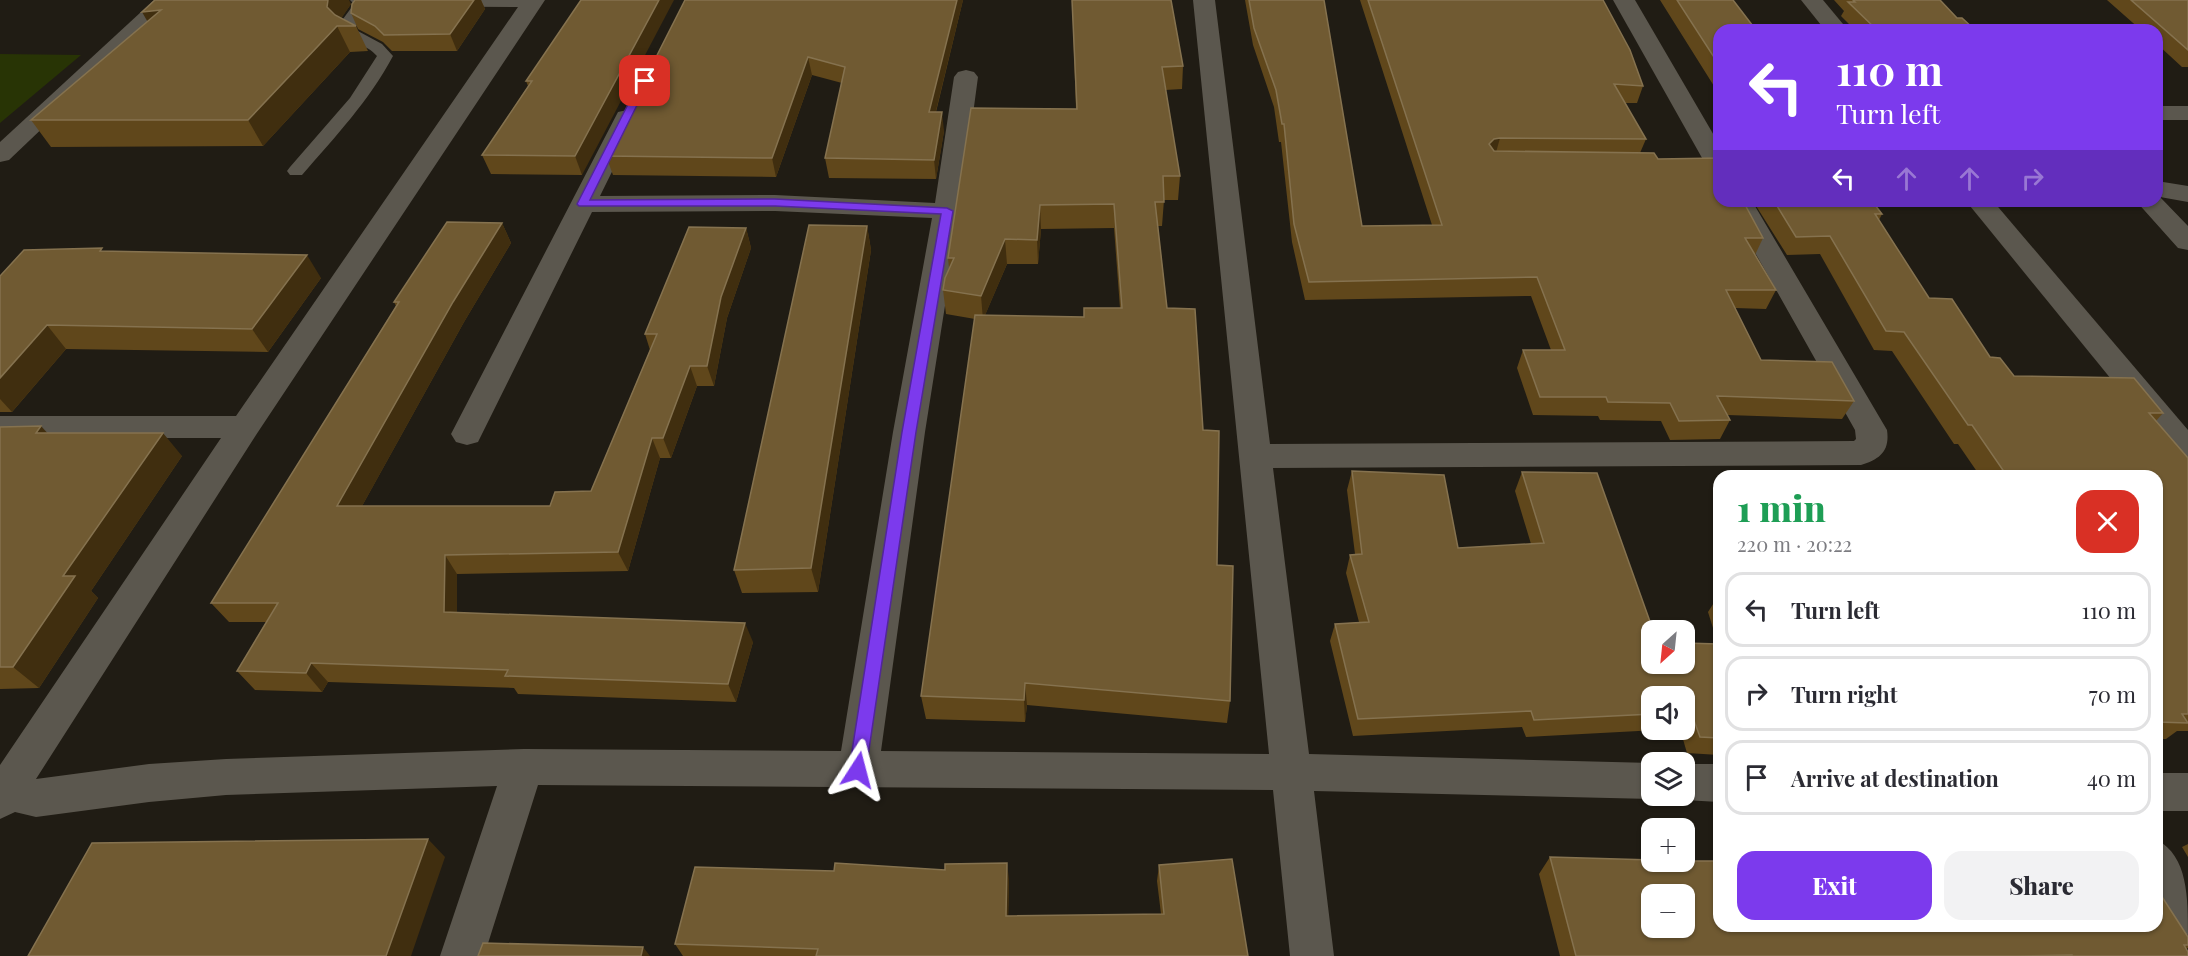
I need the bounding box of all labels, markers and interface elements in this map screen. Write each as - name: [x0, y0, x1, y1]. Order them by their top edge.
- text: 110 m: [1836, 41, 1943, 97]
- icon: left: [1737, 48, 1815, 126]
- pin: [619, 55, 670, 106]
- icon: arrive: [628, 64, 661, 97]
- text: Turn left: [1836, 95, 1940, 131]
- icon: left: [1827, 162, 1860, 195]
- icon: ahead: [1890, 162, 1923, 195]
- icon: ahead: [1953, 162, 1986, 195]
- icon: right: [2016, 162, 2049, 195]
- text: 1 min: [1737, 483, 1826, 531]
- button: close: [2076, 490, 2139, 553]
- text: 220 m · 20:22: [1737, 530, 1852, 557]
- icon: left: [1740, 593, 1773, 626]
- text: Turn left: [1791, 595, 1880, 625]
- text: 110 m: [2082, 595, 2136, 625]
- north arrow: [1641, 620, 1695, 674]
- map controls: [1641, 620, 1695, 938]
- icon: right: [1740, 677, 1773, 710]
- text: Turn right: [1791, 679, 1897, 709]
- text: 70 m: [2089, 679, 2136, 709]
- button: sound: [1641, 686, 1695, 740]
- position arrow: [826, 738, 890, 802]
- button: layers: [1641, 752, 1695, 806]
- icon: arrive: [1740, 761, 1773, 794]
- text: Arrive at destination: [1791, 763, 1999, 793]
- text: 40 m: [2087, 763, 2136, 793]
- button: +: [1641, 818, 1695, 872]
- button: Exit: [1737, 851, 1932, 920]
- button: Share: [1944, 851, 2139, 920]
- button: −: [1641, 884, 1695, 938]

